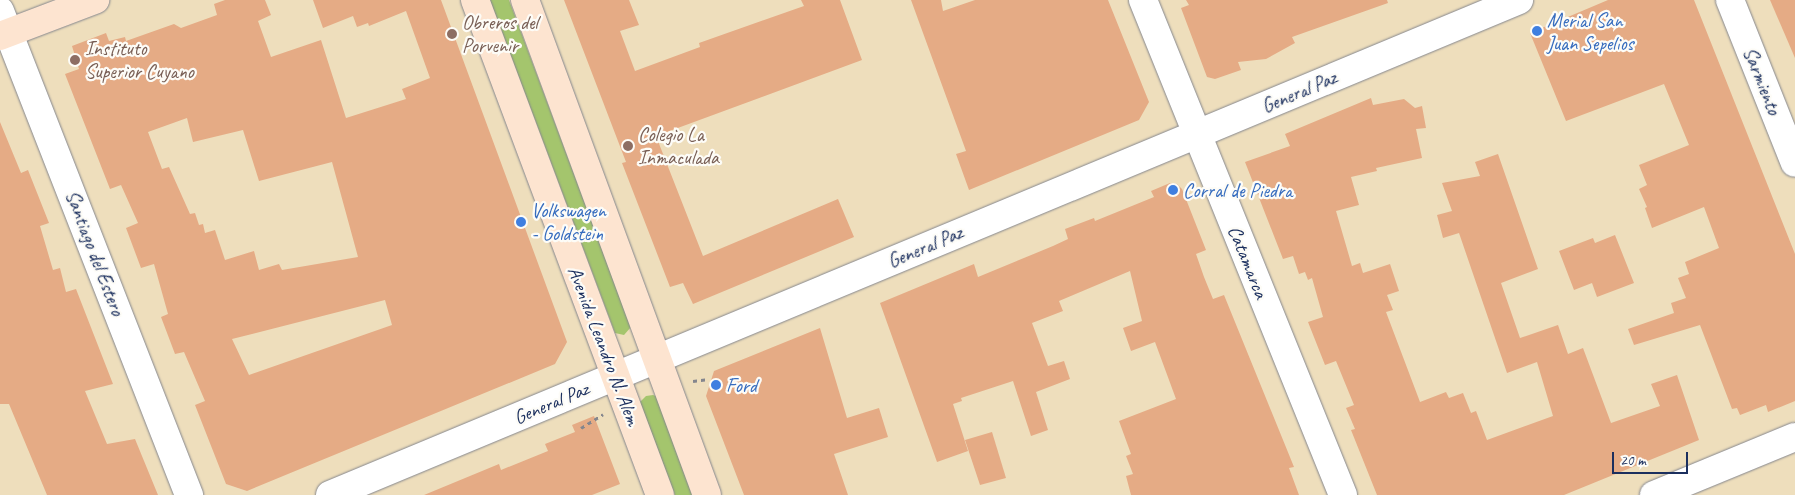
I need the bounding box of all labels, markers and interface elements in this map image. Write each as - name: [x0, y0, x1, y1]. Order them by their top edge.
- place label: Merial San Juan Sepelios: [1547, 8, 1633, 55]
- place label: Obreros del Porvenir: [462, 10, 538, 57]
- marker: Merial San Juan Sepelios: [1531, 25, 1543, 37]
- marker: Obreros del Porvenir: [446, 28, 458, 40]
- place label: Instituto Superior Cuyano: [85, 36, 193, 83]
- street label: Sarmiento: [1738, 44, 1786, 118]
- marker: Instituto Superior Cuyano: [69, 54, 81, 66]
- street label: General Paz: [1258, 66, 1340, 118]
- place label: Colegio La Inmaculada: [638, 122, 719, 169]
- marker: Colegio La Inmaculada: [622, 140, 634, 152]
- place label: Corral de Piedra: [1183, 178, 1292, 202]
- marker: Corral de Piedra: [1167, 184, 1179, 196]
- street label: Santiago del Estero: [60, 187, 130, 319]
- place label: Volkswagen - Goldstein: [531, 198, 606, 245]
- marker: Volkswagen - Goldstein: [515, 216, 527, 228]
- street label: General Paz: [884, 221, 966, 273]
- street label: Catamarca: [1223, 222, 1273, 302]
- street label: Avenida Leandro N. Alem: [563, 263, 645, 429]
- place label: Ford: [726, 373, 757, 397]
- street label: General Paz: [510, 377, 592, 429]
- marker: Ford: [710, 379, 722, 391]
- scale bar: [1615, 442, 1691, 474]
- text: 20 m: [1620, 451, 1646, 470]

